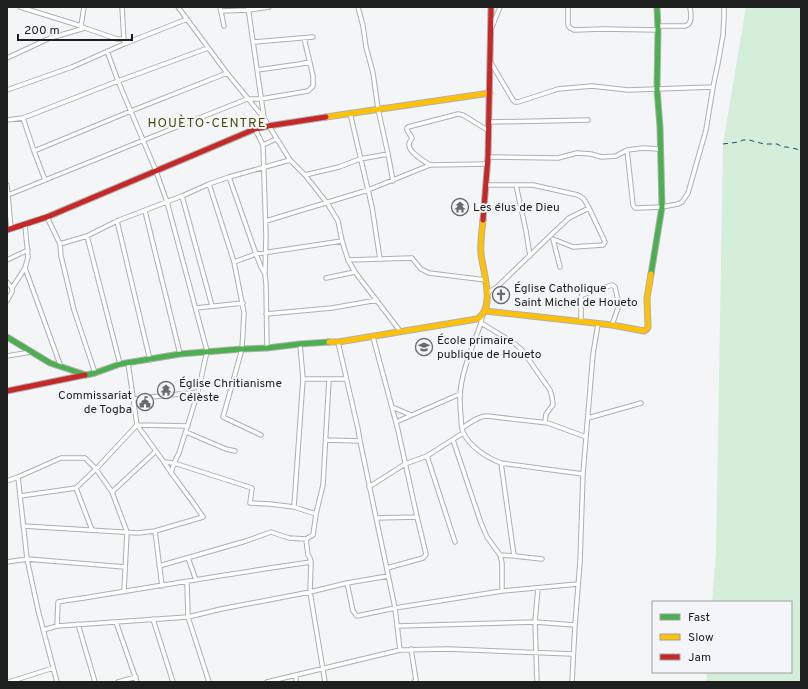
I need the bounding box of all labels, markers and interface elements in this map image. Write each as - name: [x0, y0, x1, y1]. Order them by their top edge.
- scale bar: [18, 16, 132, 42]
- text: 200 m: [24, 23, 60, 39]
- district label: HOUÈTO-CENTRE: [147, 114, 267, 132]
- temple icon: Les élus de Dieu: [450, 197, 470, 217]
- place label: Les élus de Dieu: [473, 200, 560, 216]
- place label: Église Catholique Saint Michel de Houeto: [514, 281, 638, 311]
- church icon: Église Catholique Saint Michel de Houeto: [491, 285, 511, 305]
- place label: École primaire publique de Houeto: [437, 333, 542, 363]
- school or university icon: École primaire publique de Houeto: [414, 337, 434, 357]
- place label: Église Chritianisme Célèste: [179, 376, 282, 406]
- temple icon: Église Chritianisme Célèste: [156, 380, 176, 400]
- place label: Commissariat de Togba: [58, 388, 132, 418]
- public building icon: Commissariat de Togba: [135, 392, 155, 412]
- legend: [652, 601, 792, 673]
- text: Fast: [688, 610, 710, 626]
- text: Slow: [688, 630, 714, 646]
- text: Jam: [688, 650, 711, 666]

